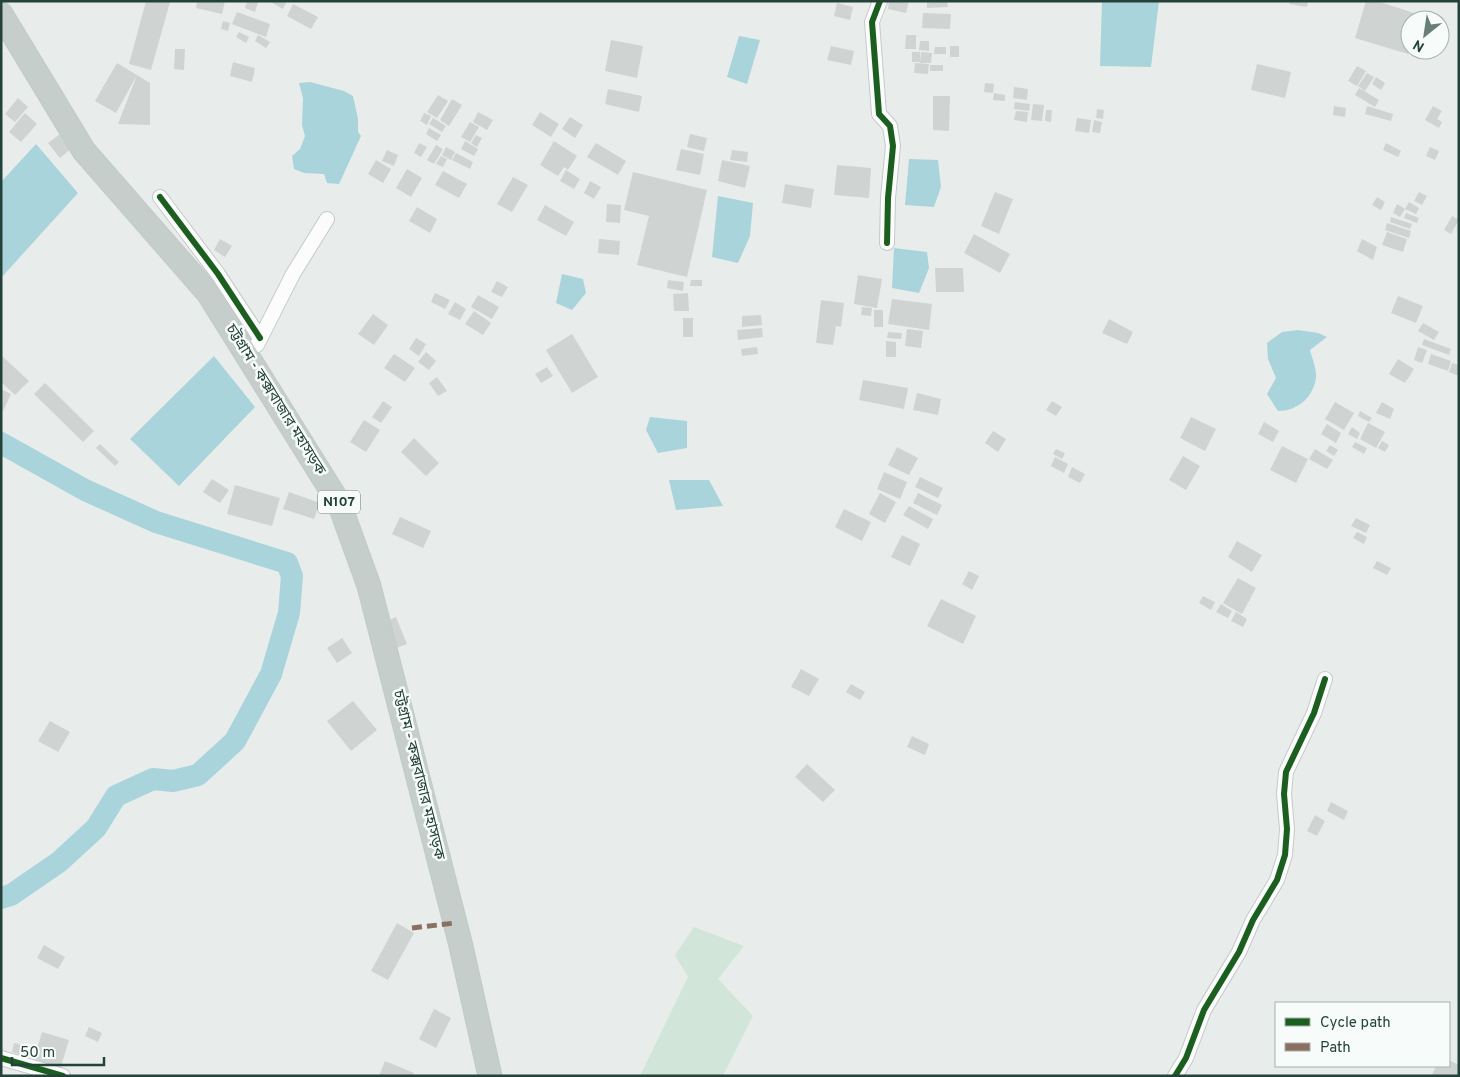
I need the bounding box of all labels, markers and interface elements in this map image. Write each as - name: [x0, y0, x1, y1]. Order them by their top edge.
- north arrow: [1400, 10, 1450, 60]
- text: N: [1411, 35, 1428, 55]
- street label: চট্টগ্রাম - কক্সবাজার মহাসড়ক: [220, 320, 330, 480]
- road number: N107: [318, 491, 360, 514]
- street label: চট্টগ্রাম - কক্সবাজার মহাসড়ক: [387, 687, 449, 863]
- legend: [1275, 1002, 1450, 1067]
- text: Cycle path: [1320, 1014, 1391, 1033]
- scale bar: [12, 1034, 105, 1066]
- text: Path: [1320, 1039, 1351, 1058]
- text: 50 m: [20, 1044, 55, 1063]

